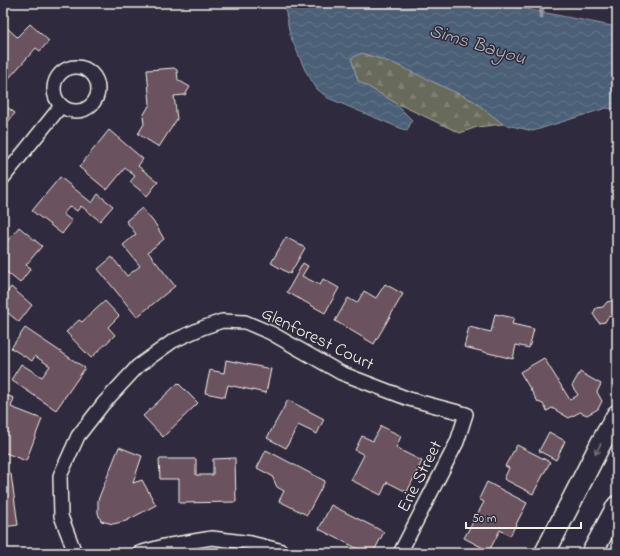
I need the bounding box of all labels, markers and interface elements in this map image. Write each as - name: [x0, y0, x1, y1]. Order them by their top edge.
- water label: Sims Bayou: [426, 18, 529, 73]
- street label: Glenforest Court: [256, 301, 378, 378]
- street label: Erie Street: [392, 436, 450, 517]
- one-way arrow: [594, 443, 601, 455]
- scale bar: [466, 504, 581, 530]
- text: 50 m: [472, 510, 496, 528]

